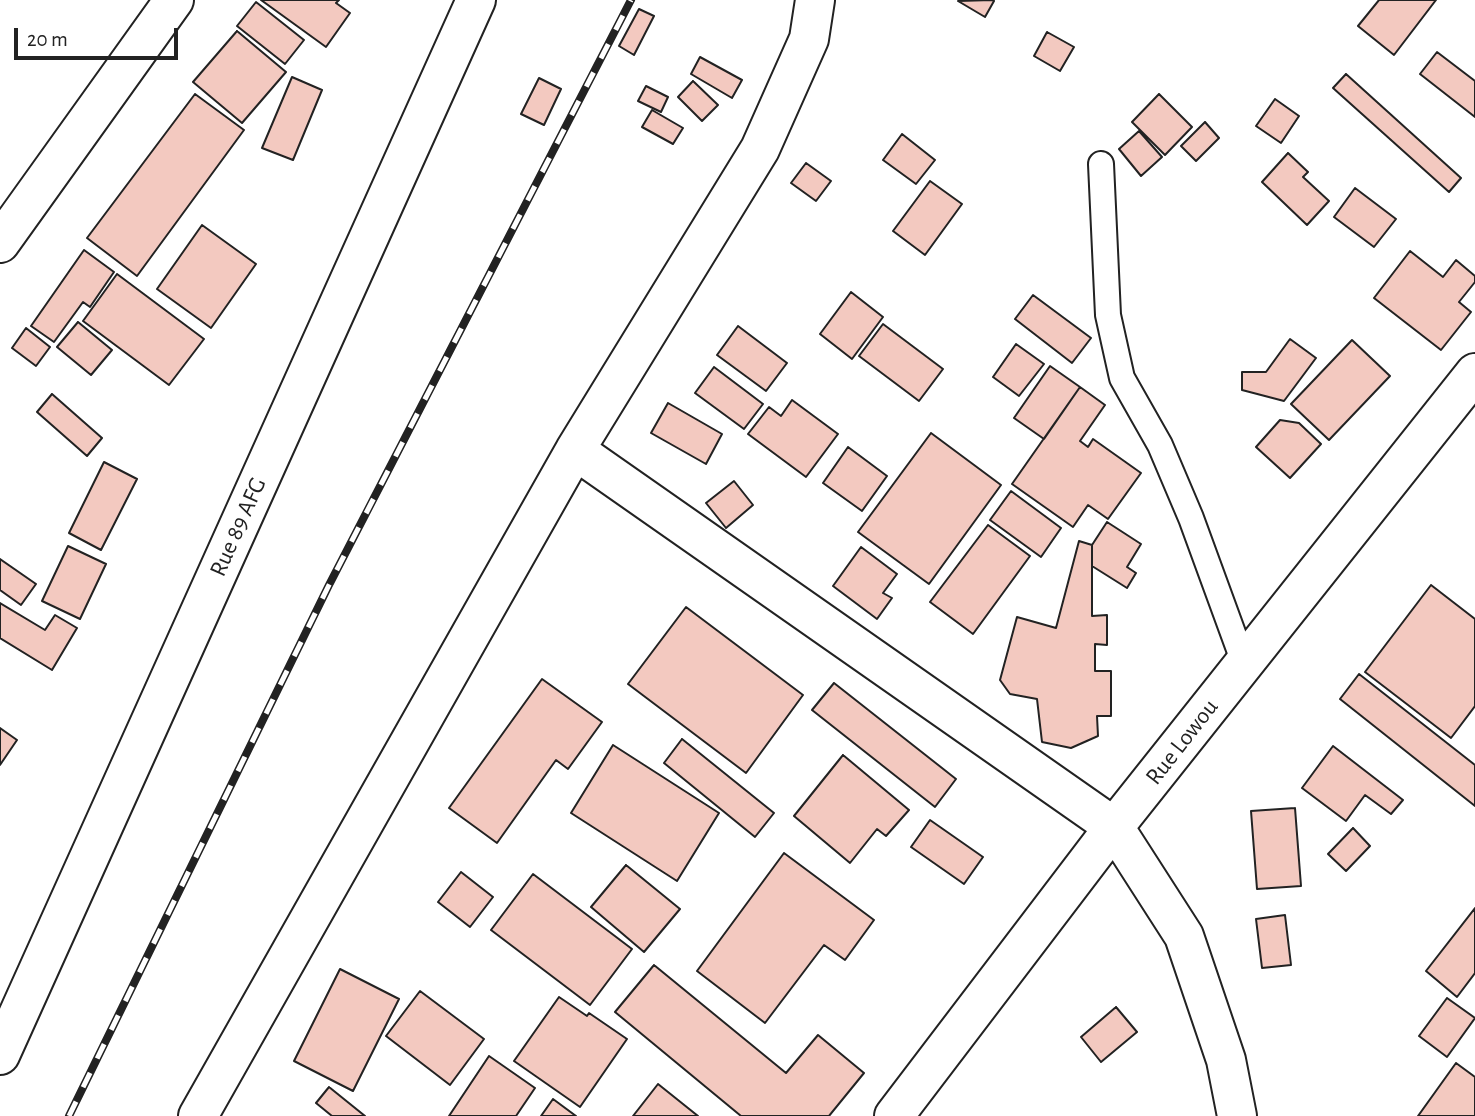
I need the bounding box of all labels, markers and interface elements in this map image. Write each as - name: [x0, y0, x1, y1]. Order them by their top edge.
- scale bar: [18, 14, 182, 58]
- text: 20 m: [27, 29, 68, 50]
- street label: Rue 89 AFG: [203, 473, 273, 581]
- street label: Rue Lowou: [1140, 693, 1224, 791]

